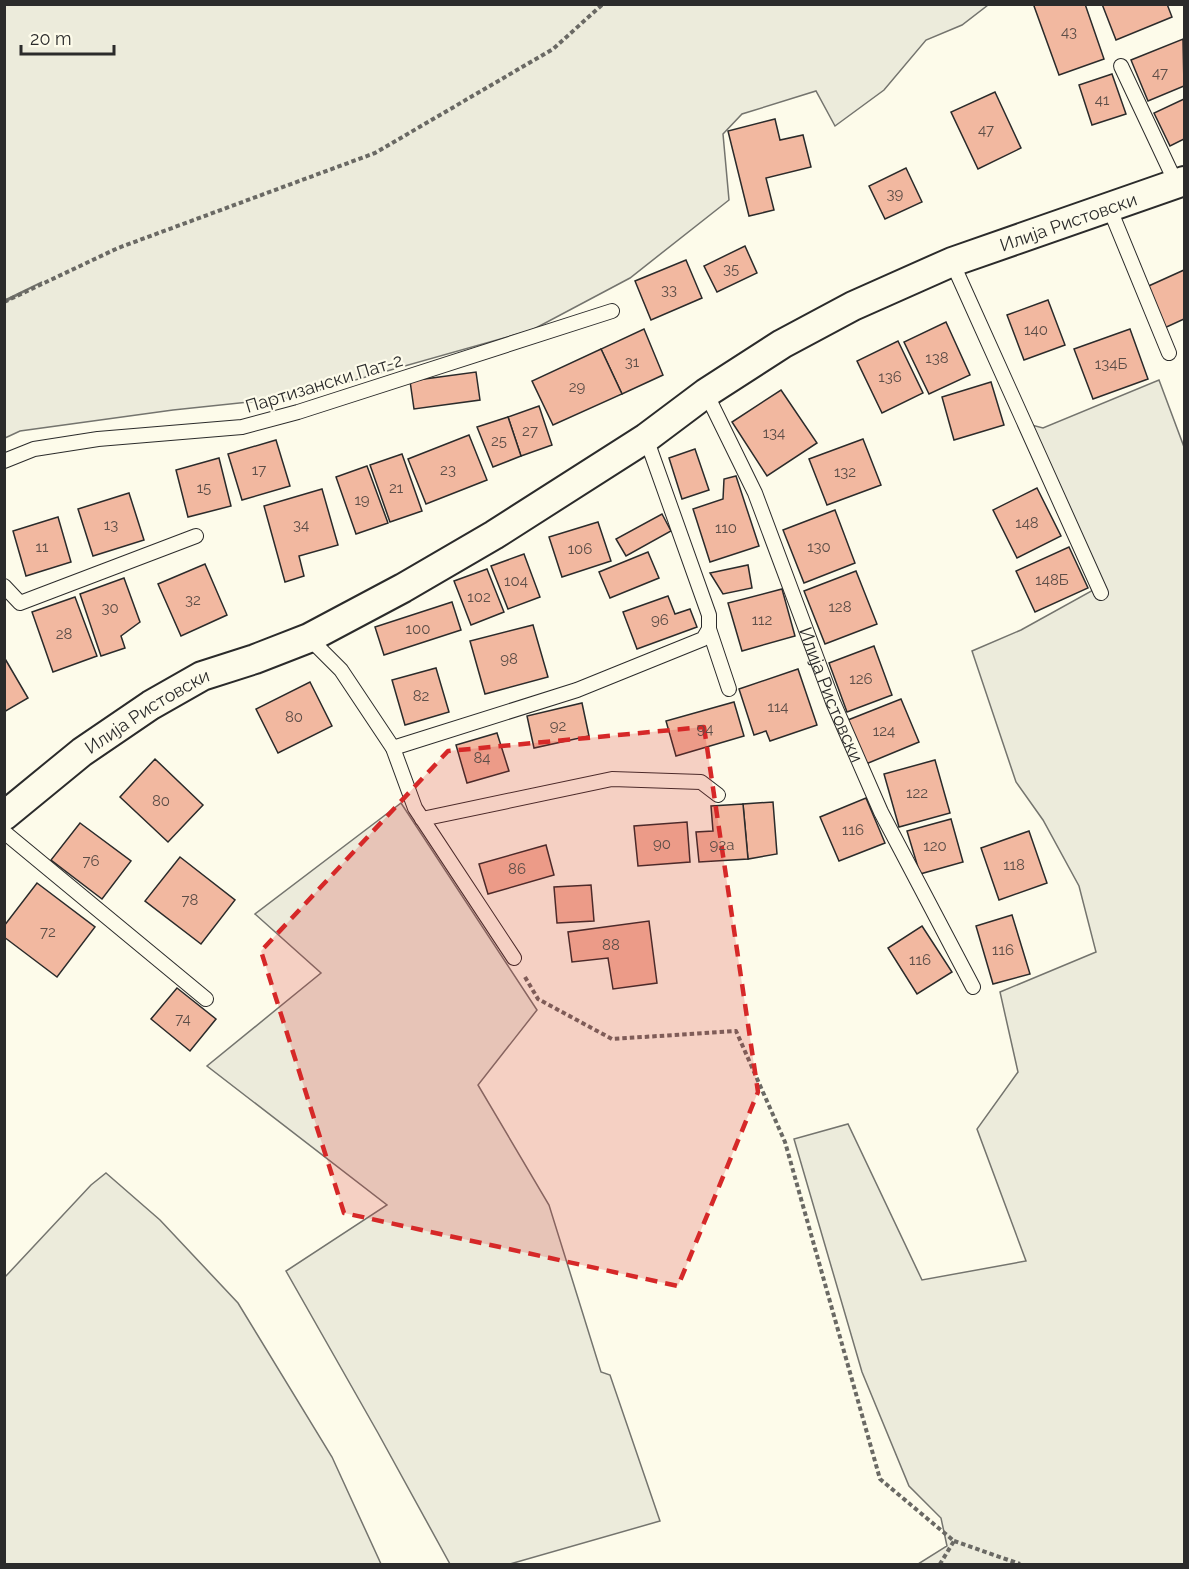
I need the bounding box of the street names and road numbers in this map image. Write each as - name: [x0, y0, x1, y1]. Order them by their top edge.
- street label: Илија Ристовски: [997, 188, 1139, 255]
- street label: Партизански Пат-2: [243, 349, 405, 417]
- street label: Илија Ристовски: [795, 624, 868, 765]
- street label: Илија Ристовски: [80, 664, 212, 758]

